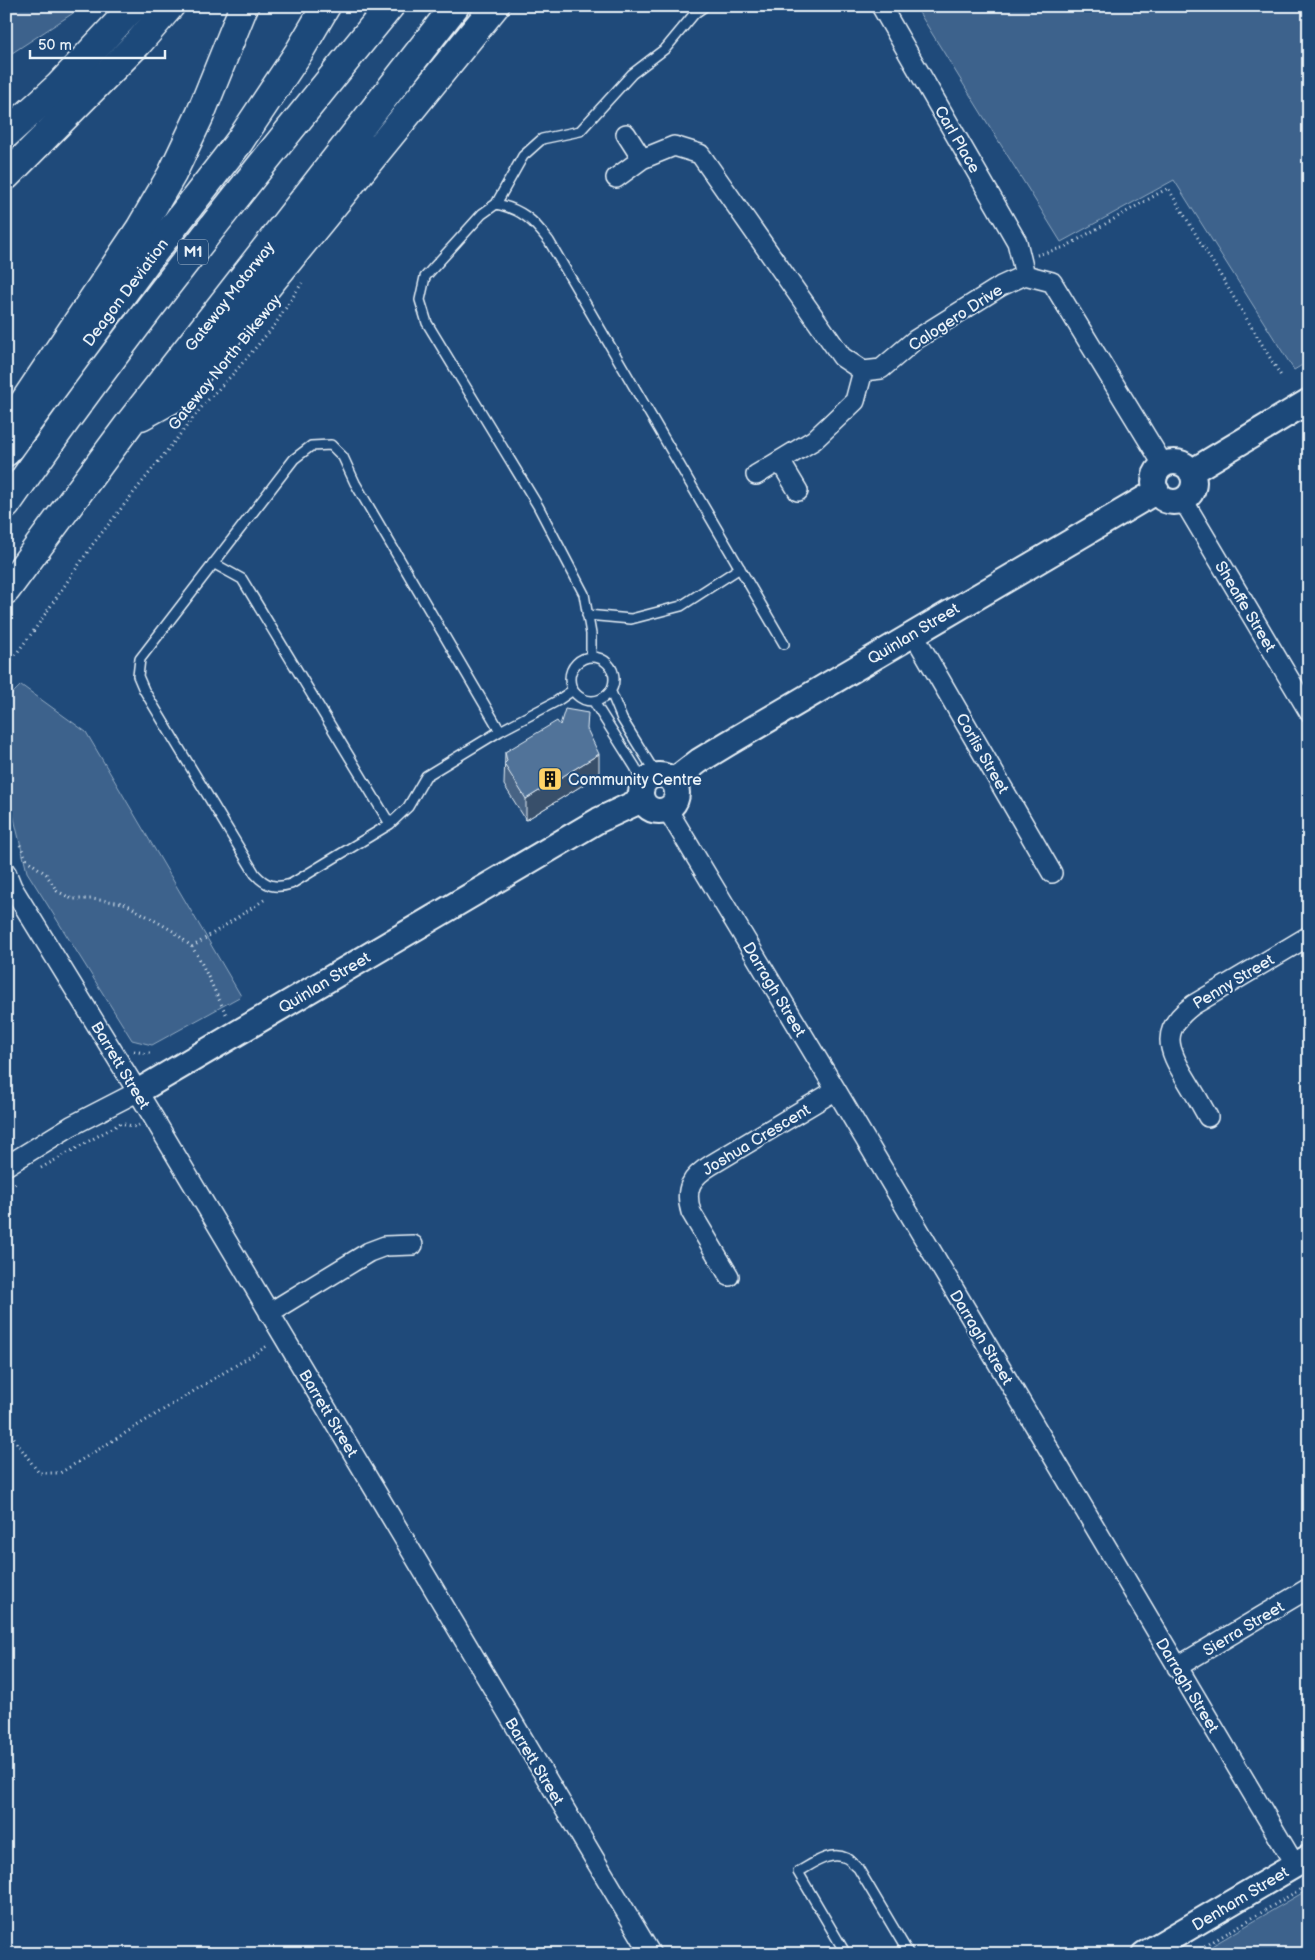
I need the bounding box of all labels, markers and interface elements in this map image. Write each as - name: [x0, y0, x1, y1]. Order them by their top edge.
- scale bar: [30, 28, 165, 60]
- text: 50 m: [38, 36, 72, 55]
- street label: Carl Place: [930, 103, 984, 177]
- street label: Deagon Deviation: [80, 235, 173, 350]
- street label: Gateway Motorway: [181, 238, 279, 356]
- road number: M1: [178, 240, 208, 264]
- street label: Calogero Drive: [905, 281, 1007, 356]
- street label: Gateway North Bikeway: [165, 291, 286, 435]
- street label: Sheaffe Street: [1210, 558, 1279, 656]
- street label: Quinlan Street: [864, 599, 963, 669]
- street label: Corlis Street: [951, 710, 1012, 797]
- building icon: Community Centre: [537, 766, 563, 792]
- place label: Community Centre: [568, 771, 702, 790]
- street label: Darragh Street: [738, 939, 809, 1041]
- street label: Quinlan Street: [275, 948, 374, 1018]
- street label: Penny Street: [1190, 951, 1278, 1014]
- street label: Barrett Street: [86, 1019, 153, 1113]
- street label: Joshua Crescent: [699, 1101, 814, 1180]
- street label: Darragh Street: [945, 1287, 1016, 1389]
- street label: Barrett Street: [294, 1367, 361, 1461]
- street label: Sierra Street: [1200, 1598, 1288, 1661]
- street label: Darragh Street: [1151, 1635, 1222, 1737]
- street label: Barrett Street: [500, 1715, 567, 1809]
- street label: Denham Street: [1189, 1863, 1292, 1936]

